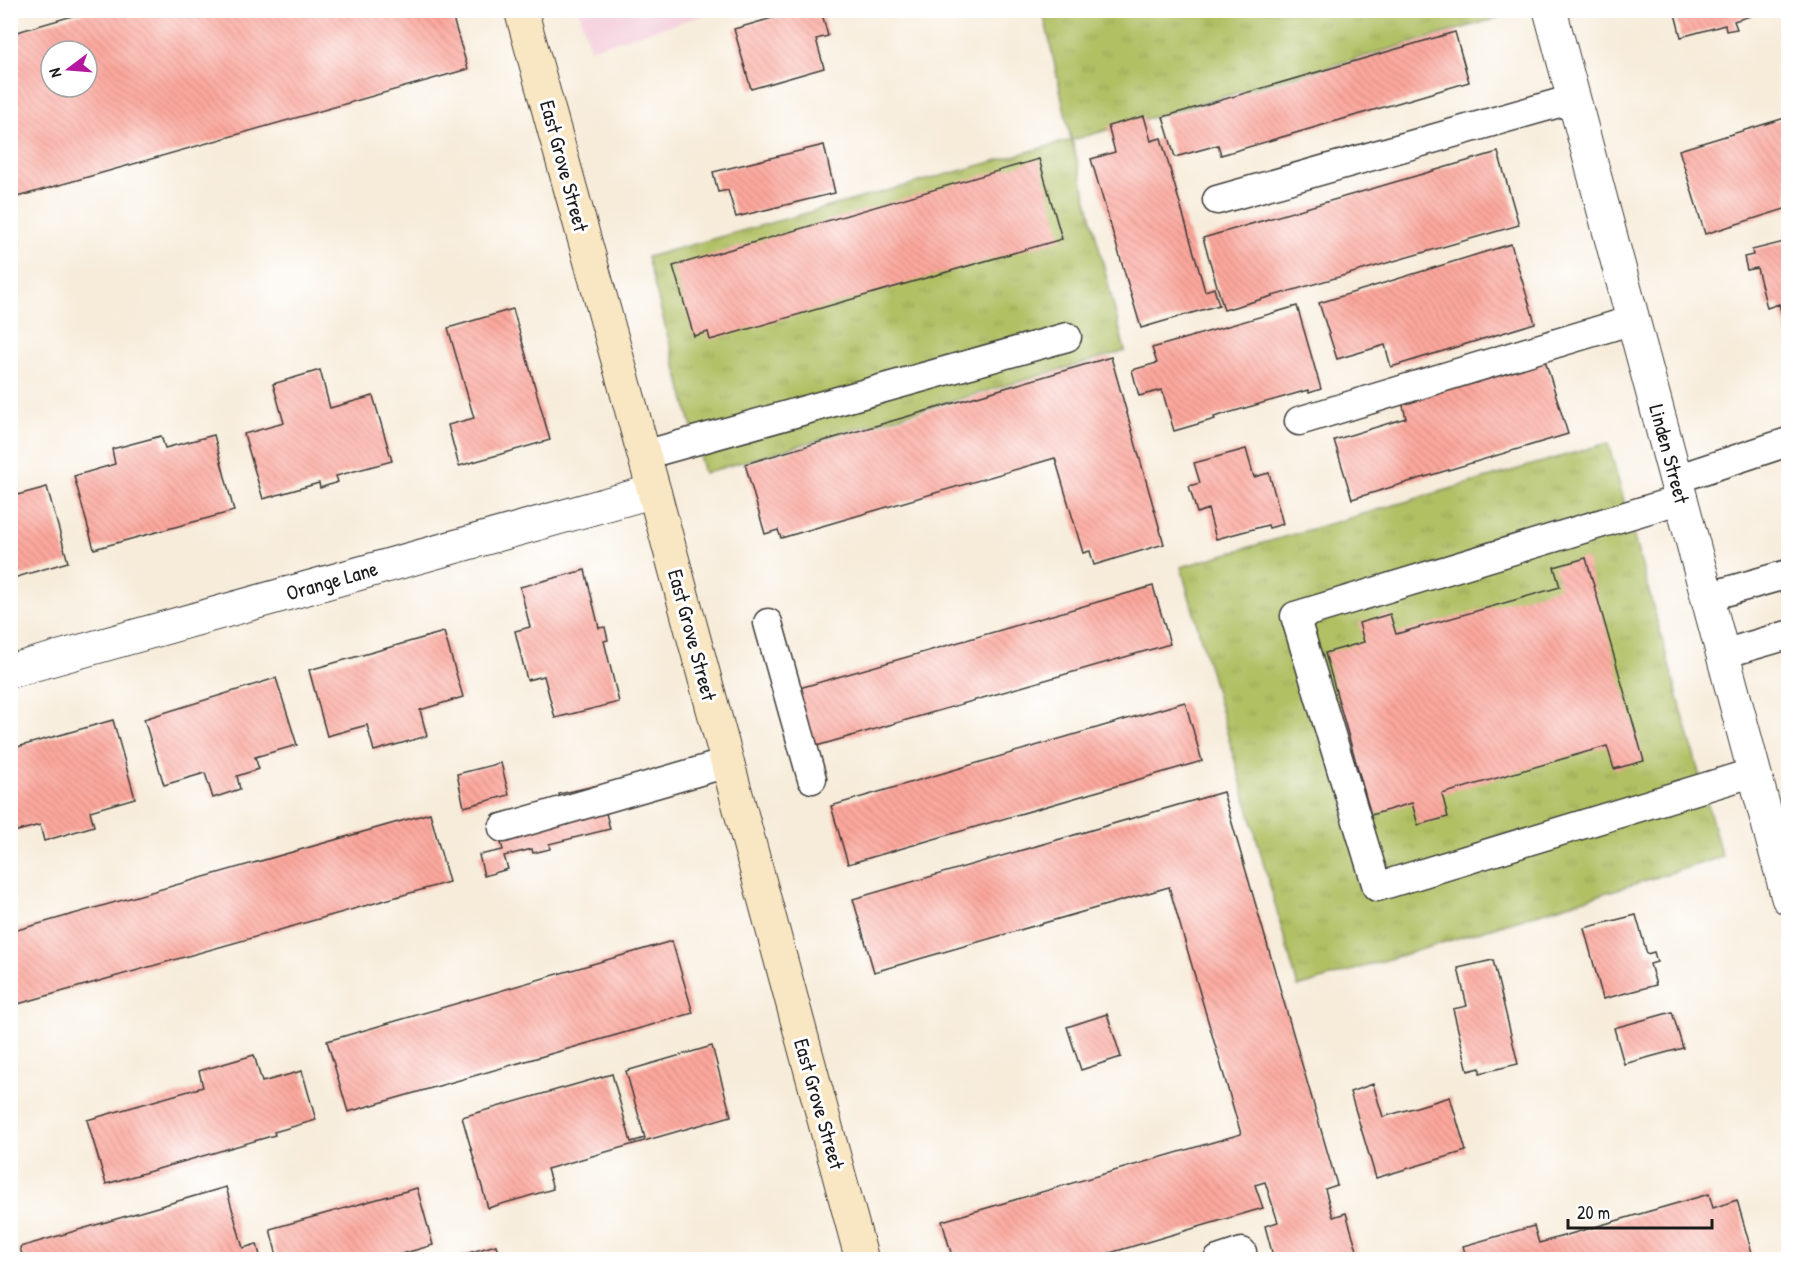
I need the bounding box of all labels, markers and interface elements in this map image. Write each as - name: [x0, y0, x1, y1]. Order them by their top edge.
- north arrow: [39, 39, 99, 99]
- text: N: [43, 66, 66, 80]
- street label: East Grove Street: [533, 97, 596, 235]
- street label: Linden Street: [1642, 401, 1697, 508]
- street label: Orange Lane: [283, 554, 381, 607]
- street label: East Grove Street: [661, 566, 724, 704]
- street label: East Grove Street: [787, 1035, 852, 1173]
- scale bar: [1568, 1192, 1712, 1230]
- text: 20 m: [1577, 1200, 1610, 1225]

